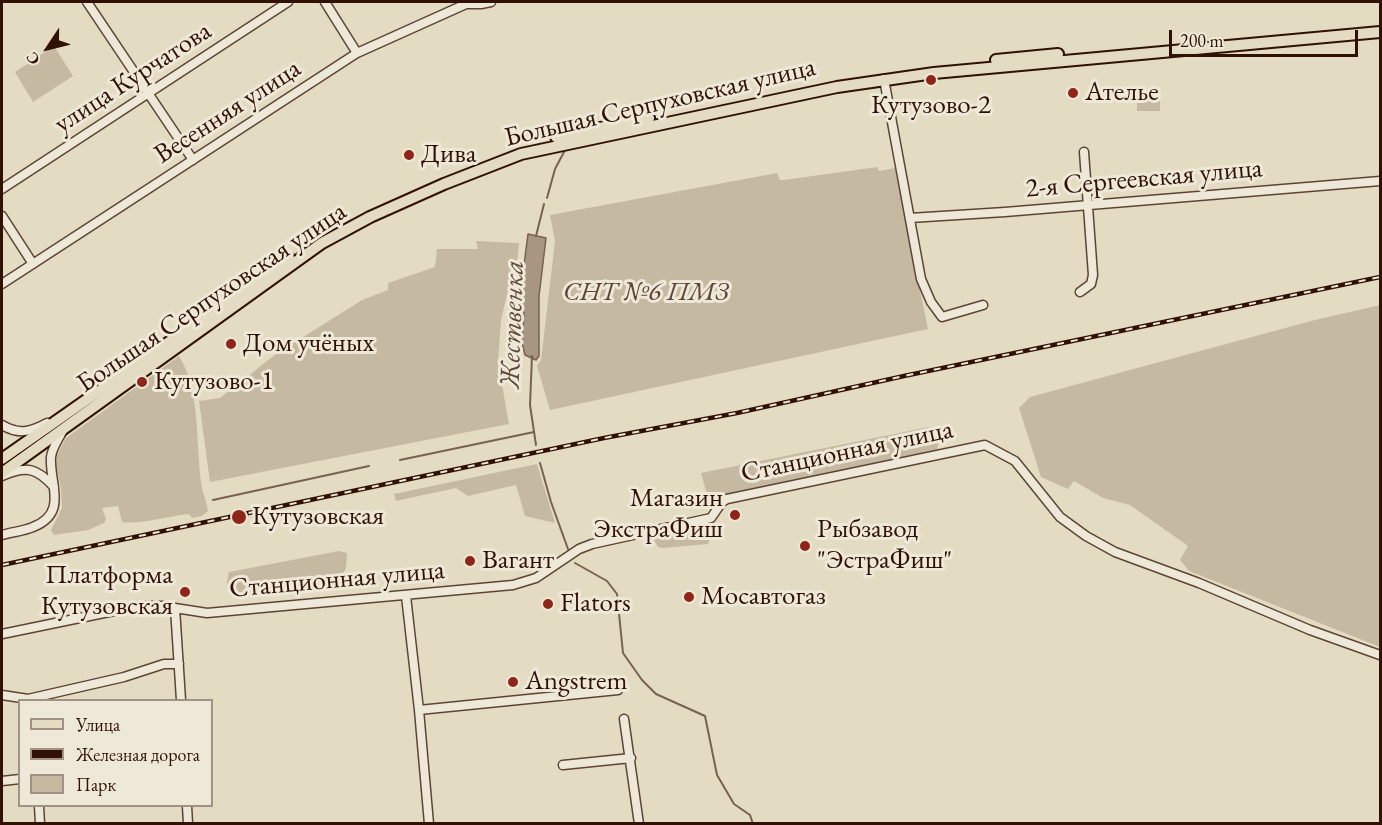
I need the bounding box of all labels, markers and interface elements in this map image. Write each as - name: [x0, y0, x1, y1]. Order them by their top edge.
- street label: улица Курчатова: [48, 15, 218, 141]
- north arrow: [18, 18, 78, 78]
- scale bar: [1172, 18, 1361, 56]
- text: 200 m: [1180, 29, 1224, 52]
- text: С: [21, 48, 45, 69]
- street label: Большая Серпуховская улица: [501, 51, 819, 155]
- street label: Весенняя улица: [149, 53, 307, 171]
- marker: Кутузово-2: [924, 73, 938, 87]
- place label: Ателье: [1085, 77, 1159, 109]
- marker: Ателье: [1066, 86, 1080, 100]
- place label: Кутузово-2: [871, 90, 991, 122]
- place label: Дива: [421, 139, 477, 171]
- marker: Дива: [402, 148, 416, 162]
- street label: 2-я Сергеевская улица: [1024, 153, 1264, 205]
- street label: Большая Серпуховская улица: [71, 196, 353, 400]
- water label: Жественка: [494, 260, 532, 388]
- park label: СНТ №6 ПМЗ: [563, 277, 729, 309]
- place label: Дом учёных: [243, 328, 374, 360]
- marker: Дом учёных: [224, 337, 238, 351]
- place label: Кутузово-1: [154, 366, 274, 398]
- marker: Кутузово-1: [135, 375, 149, 389]
- street label: Станционная улица: [738, 414, 956, 490]
- place label: Магазин ЭкстраФиш: [593, 483, 723, 546]
- place label: Кутузовская: [252, 501, 384, 533]
- marker: Кутузовская: [230, 508, 248, 526]
- marker: Магазин ЭкстраФиш: [728, 508, 742, 522]
- place label: Рыбзавод "ЭстраФиш": [817, 514, 952, 577]
- marker: Рыбзавод "ЭстраФиш": [798, 539, 812, 553]
- place label: Вагант: [482, 545, 554, 577]
- street label: Станционная улица: [228, 554, 446, 606]
- marker: Вагант: [463, 554, 477, 568]
- place label: Платформа Кутузовская: [41, 560, 173, 623]
- place label: Мосавтогаз: [701, 581, 826, 613]
- marker: Платформа Кутузовская: [178, 585, 192, 599]
- place label: Flators: [560, 588, 631, 620]
- marker: Мосавтогаз: [682, 590, 696, 604]
- marker: Flators: [541, 597, 555, 611]
- place label: Angstrem: [525, 666, 627, 698]
- marker: Angstrem: [506, 675, 520, 689]
- legend: [18, 699, 213, 807]
- text: Улица: [76, 713, 120, 736]
- text: Железная дорога: [76, 743, 200, 766]
- text: Парк: [76, 773, 116, 796]

